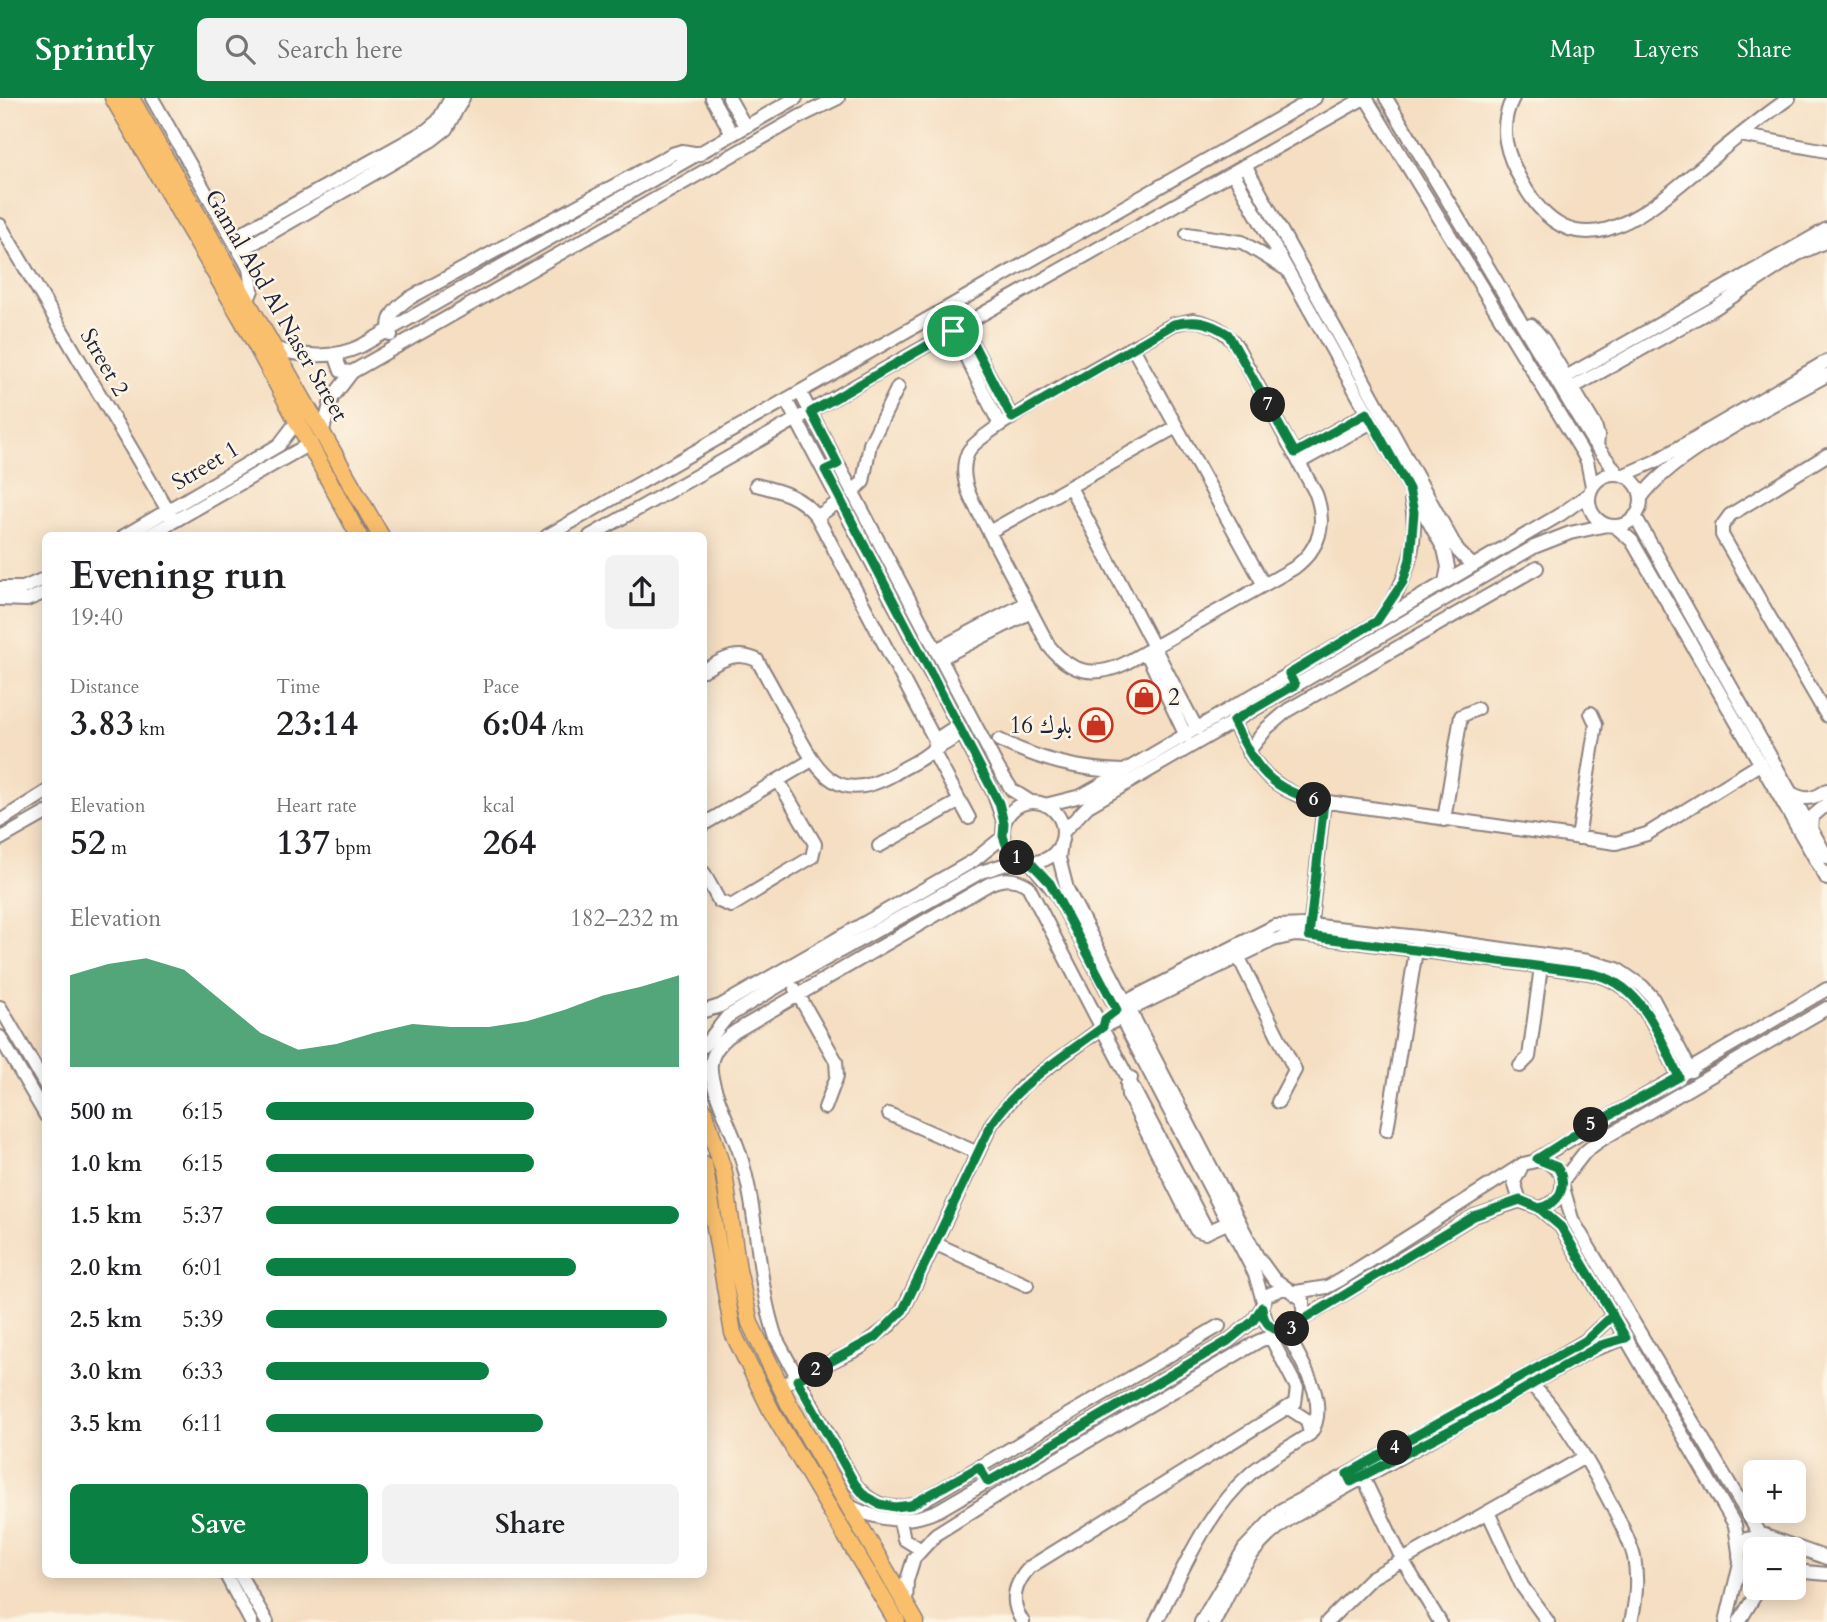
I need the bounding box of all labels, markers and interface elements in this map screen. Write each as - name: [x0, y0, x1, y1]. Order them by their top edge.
- search box: [197, 18, 687, 81]
- text: Sprintly: [35, 27, 155, 72]
- icon: search: [221, 30, 259, 68]
- text: Search here: [277, 32, 403, 67]
- text: Map: [1550, 33, 1596, 66]
- text: Layers: [1634, 33, 1699, 66]
- text: Share: [1737, 33, 1792, 66]
- street label: Gamal Abd Al Naser Street: [197, 184, 356, 427]
- pin: [923, 301, 983, 361]
- icon: arrive: [934, 312, 972, 350]
- street label: Street 2: [73, 323, 136, 402]
- pin: 7: [1250, 388, 1286, 422]
- text: 7: [1263, 391, 1272, 417]
- street label: Street 1: [166, 433, 245, 498]
- text: Evening run: [70, 550, 286, 602]
- button: share: [605, 555, 679, 629]
- text: 19:40: [70, 602, 123, 633]
- text: Distance: [70, 674, 139, 700]
- text: Time: [276, 674, 320, 700]
- text: Pace: [483, 674, 519, 700]
- shop icon: 2: [1125, 678, 1163, 716]
- place label: 2: [1168, 682, 1180, 713]
- text: 3.83: [70, 700, 134, 748]
- text: 23:14: [276, 700, 358, 748]
- text: 6:04: [483, 700, 547, 748]
- shop icon: بلوك 16: [1077, 706, 1115, 744]
- place label: بلوك 16: [1010, 710, 1072, 741]
- text: km: [134, 716, 165, 742]
- text: /km: [547, 716, 584, 742]
- pin: 6: [1296, 782, 1332, 818]
- text: 6: [1309, 786, 1318, 812]
- text: Elevation: [70, 793, 145, 819]
- text: Heart rate: [276, 793, 357, 819]
- text: kcal: [483, 793, 515, 819]
- text: 52: [70, 819, 106, 867]
- text: 137: [276, 819, 330, 867]
- text: 264: [483, 819, 536, 867]
- text: m: [106, 835, 127, 861]
- text: bpm: [330, 835, 372, 861]
- pin: 1: [1000, 840, 1034, 876]
- text: 1: [1012, 844, 1021, 870]
- text: Elevation: [70, 903, 161, 934]
- text: 182–232 m: [570, 903, 679, 934]
- text: 500 m: [70, 1096, 133, 1127]
- text: 6:15: [182, 1096, 223, 1127]
- pin: 5: [1574, 1108, 1608, 1142]
- text: 5: [1586, 1111, 1595, 1137]
- text: 1.0 km: [70, 1148, 142, 1179]
- text: 6:15: [182, 1148, 223, 1179]
- text: 1.5 km: [70, 1200, 142, 1231]
- text: 5:37: [182, 1200, 223, 1231]
- text: 2.0 km: [70, 1252, 142, 1283]
- text: 6:01: [182, 1252, 223, 1283]
- text: 2.5 km: [70, 1304, 142, 1335]
- text: 5:39: [182, 1304, 223, 1335]
- pin: 3: [1274, 1312, 1310, 1346]
- text: 3: [1287, 1315, 1296, 1341]
- pin: 2: [798, 1352, 834, 1388]
- text: 3.0 km: [70, 1356, 142, 1387]
- text: 6:33: [182, 1356, 223, 1387]
- text: 2: [811, 1356, 820, 1382]
- text: 3.5 km: [70, 1408, 142, 1439]
- text: 6:11: [182, 1408, 223, 1439]
- pin: 4: [1378, 1430, 1412, 1466]
- text: 4: [1390, 1434, 1399, 1460]
- map controls: [1743, 1460, 1806, 1600]
- button: +: [1743, 1460, 1806, 1523]
- button: Save: [70, 1484, 368, 1564]
- button: Share: [382, 1484, 679, 1564]
- button: −: [1743, 1537, 1806, 1600]

